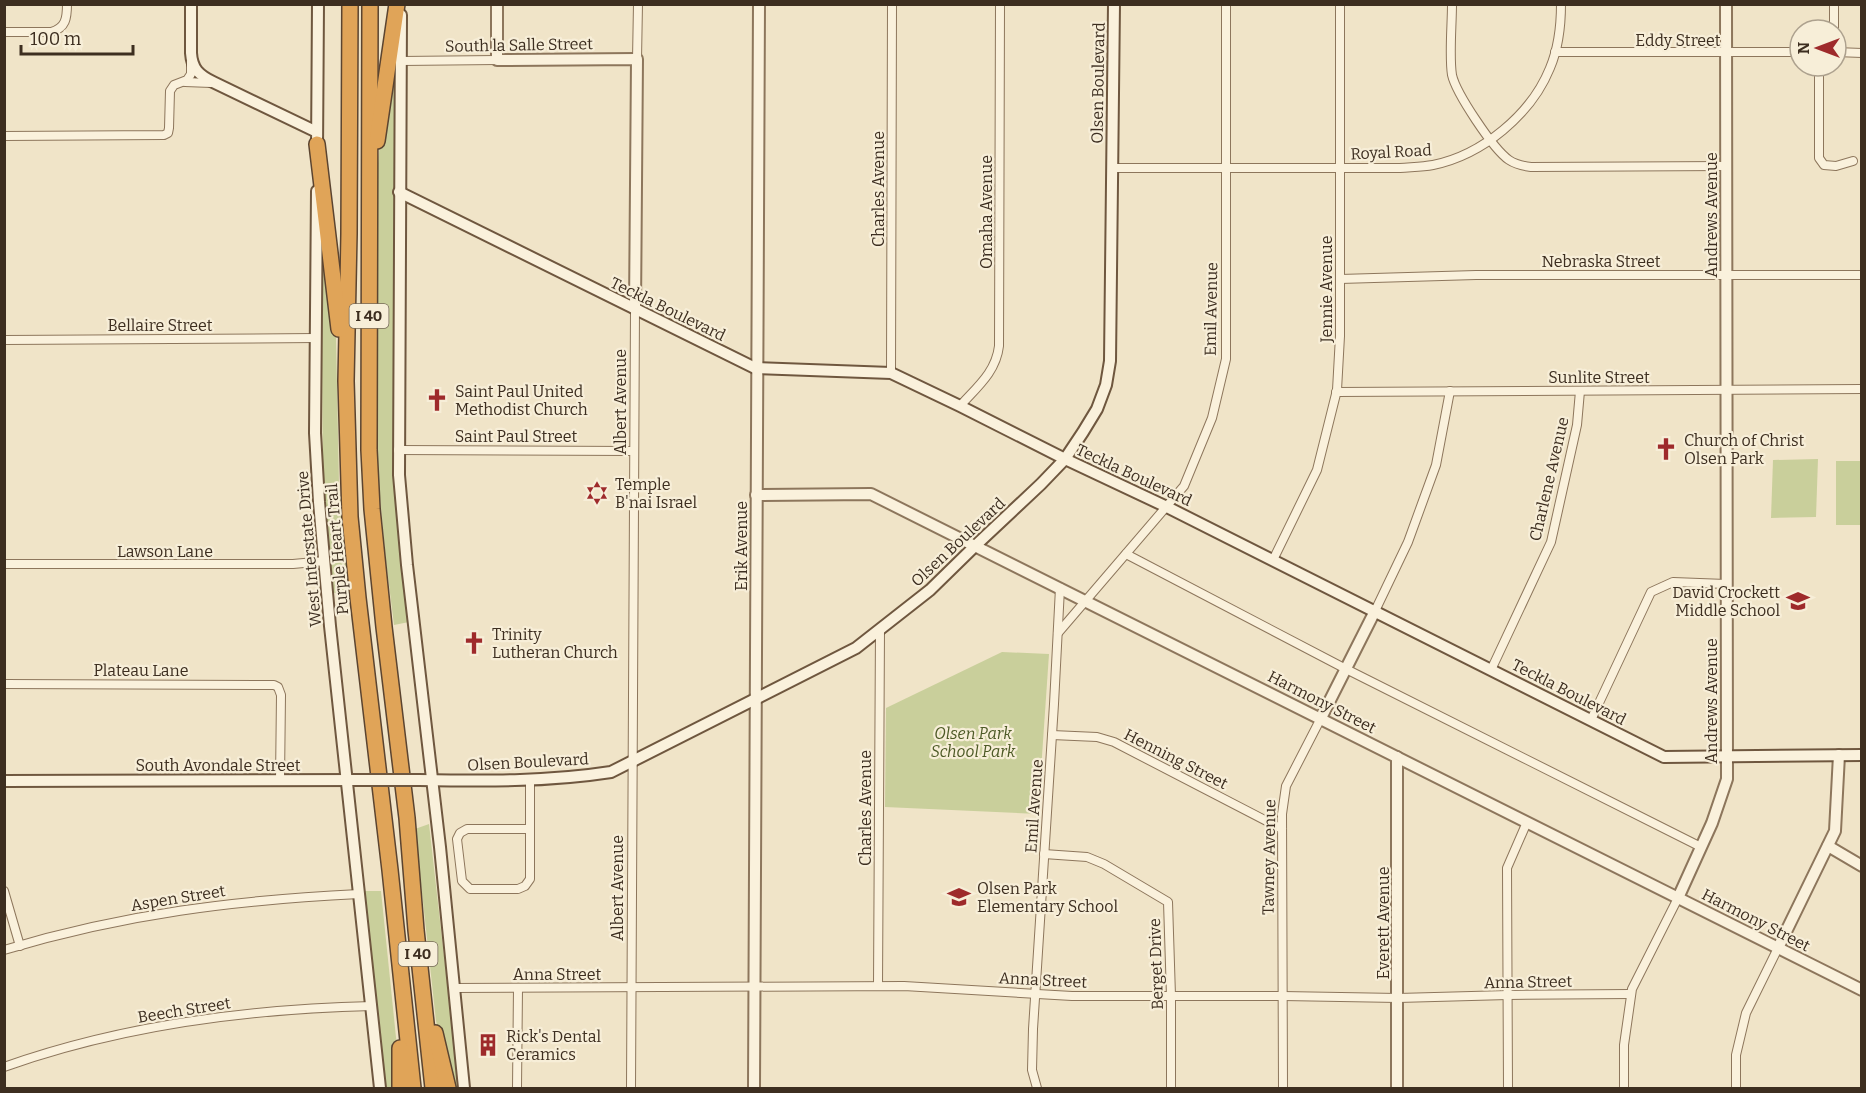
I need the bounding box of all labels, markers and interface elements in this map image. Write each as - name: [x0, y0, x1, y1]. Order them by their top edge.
- scale bar: [21, 18, 134, 56]
- north arrow: [1788, 18, 1848, 78]
- street label: Olsen Boulevard: [1087, 22, 1109, 144]
- text: 100 m: [30, 28, 81, 50]
- street label: Eddy Street: [1635, 31, 1721, 50]
- street label: South la Salle Street: [445, 34, 593, 56]
- text: N: [1794, 42, 1813, 54]
- street label: Charles Avenue: [869, 131, 888, 247]
- street label: Royal Road: [1350, 140, 1433, 164]
- street label: Andrews Avenue: [1702, 152, 1721, 278]
- street label: Omaha Avenue: [977, 155, 996, 269]
- street label: Jennie Avenue: [1317, 235, 1336, 344]
- street label: Nebraska Street: [1541, 252, 1661, 271]
- street label: Emil Avenue: [1201, 262, 1221, 356]
- street label: Teckla Boulevard: [607, 273, 729, 345]
- road number: I 40: [350, 304, 388, 328]
- street label: Bellaire Street: [107, 316, 213, 335]
- street label: Albert Avenue: [611, 349, 630, 455]
- street label: Sunlite Street: [1548, 368, 1650, 387]
- place label: Saint Paul United Methodist Church: [455, 382, 588, 419]
- church icon: Saint Paul United Methodist Church: [424, 387, 450, 413]
- street label: Charlene Avenue: [1525, 415, 1573, 543]
- street label: Saint Paul Street: [455, 427, 578, 446]
- place label: Church of Christ Olsen Park: [1684, 431, 1805, 468]
- church icon: Church of Christ Olsen Park: [1653, 436, 1679, 462]
- street label: Teckla Boulevard: [1073, 440, 1195, 510]
- street label: West Interstate Drive: [293, 470, 325, 628]
- place label: Temple B'nai Israel: [615, 475, 698, 512]
- synagogue icon: Temple B'nai Israel: [584, 480, 610, 506]
- street label: Purple Heart Trail: [322, 482, 352, 616]
- street label: Olsen Boulevard: [907, 493, 1009, 590]
- street label: Erik Avenue: [732, 501, 751, 591]
- street label: Lawson Lane: [117, 542, 213, 561]
- place label: David Crockett Middle School: [1672, 583, 1780, 620]
- school or university icon: David Crockett Middle School: [1785, 588, 1811, 614]
- place label: Trinity Lutheran Church: [492, 625, 618, 662]
- church icon: Trinity Lutheran Church: [461, 630, 487, 656]
- street label: Andrews Avenue: [1702, 638, 1721, 764]
- street label: Teckla Boulevard: [1509, 655, 1630, 729]
- street label: Plateau Lane: [94, 661, 188, 680]
- street label: Harmony Street: [1265, 667, 1380, 738]
- park label: Olsen Park School Park: [931, 724, 1016, 761]
- street label: Henning Street: [1121, 725, 1231, 793]
- street label: Olsen Boulevard: [467, 749, 590, 775]
- street label: Charles Avenue: [856, 750, 875, 866]
- street label: South Avondale Street: [135, 756, 301, 775]
- street label: Emil Avenue: [1021, 759, 1047, 853]
- street label: Tawney Avenue: [1258, 799, 1280, 915]
- street label: Albert Avenue: [608, 835, 627, 941]
- street label: Everett Avenue: [1374, 867, 1393, 979]
- place label: Olsen Park Elementary School: [977, 879, 1118, 916]
- street label: Aspen Street: [129, 881, 227, 915]
- school or university icon: Olsen Park Elementary School: [946, 884, 972, 910]
- street label: Harmony Street: [1699, 885, 1814, 956]
- street label: Berget Drive: [1145, 918, 1167, 1010]
- road number: I 40: [398, 942, 438, 966]
- street label: Anna Street: [513, 965, 601, 984]
- street label: Anna Street: [998, 968, 1088, 992]
- street label: Anna Street: [1484, 972, 1573, 992]
- street label: Beech Street: [136, 993, 232, 1027]
- place label: Rick's Dental Ceramics: [506, 1027, 601, 1064]
- building icon: Rick's Dental Ceramics: [475, 1032, 501, 1058]

